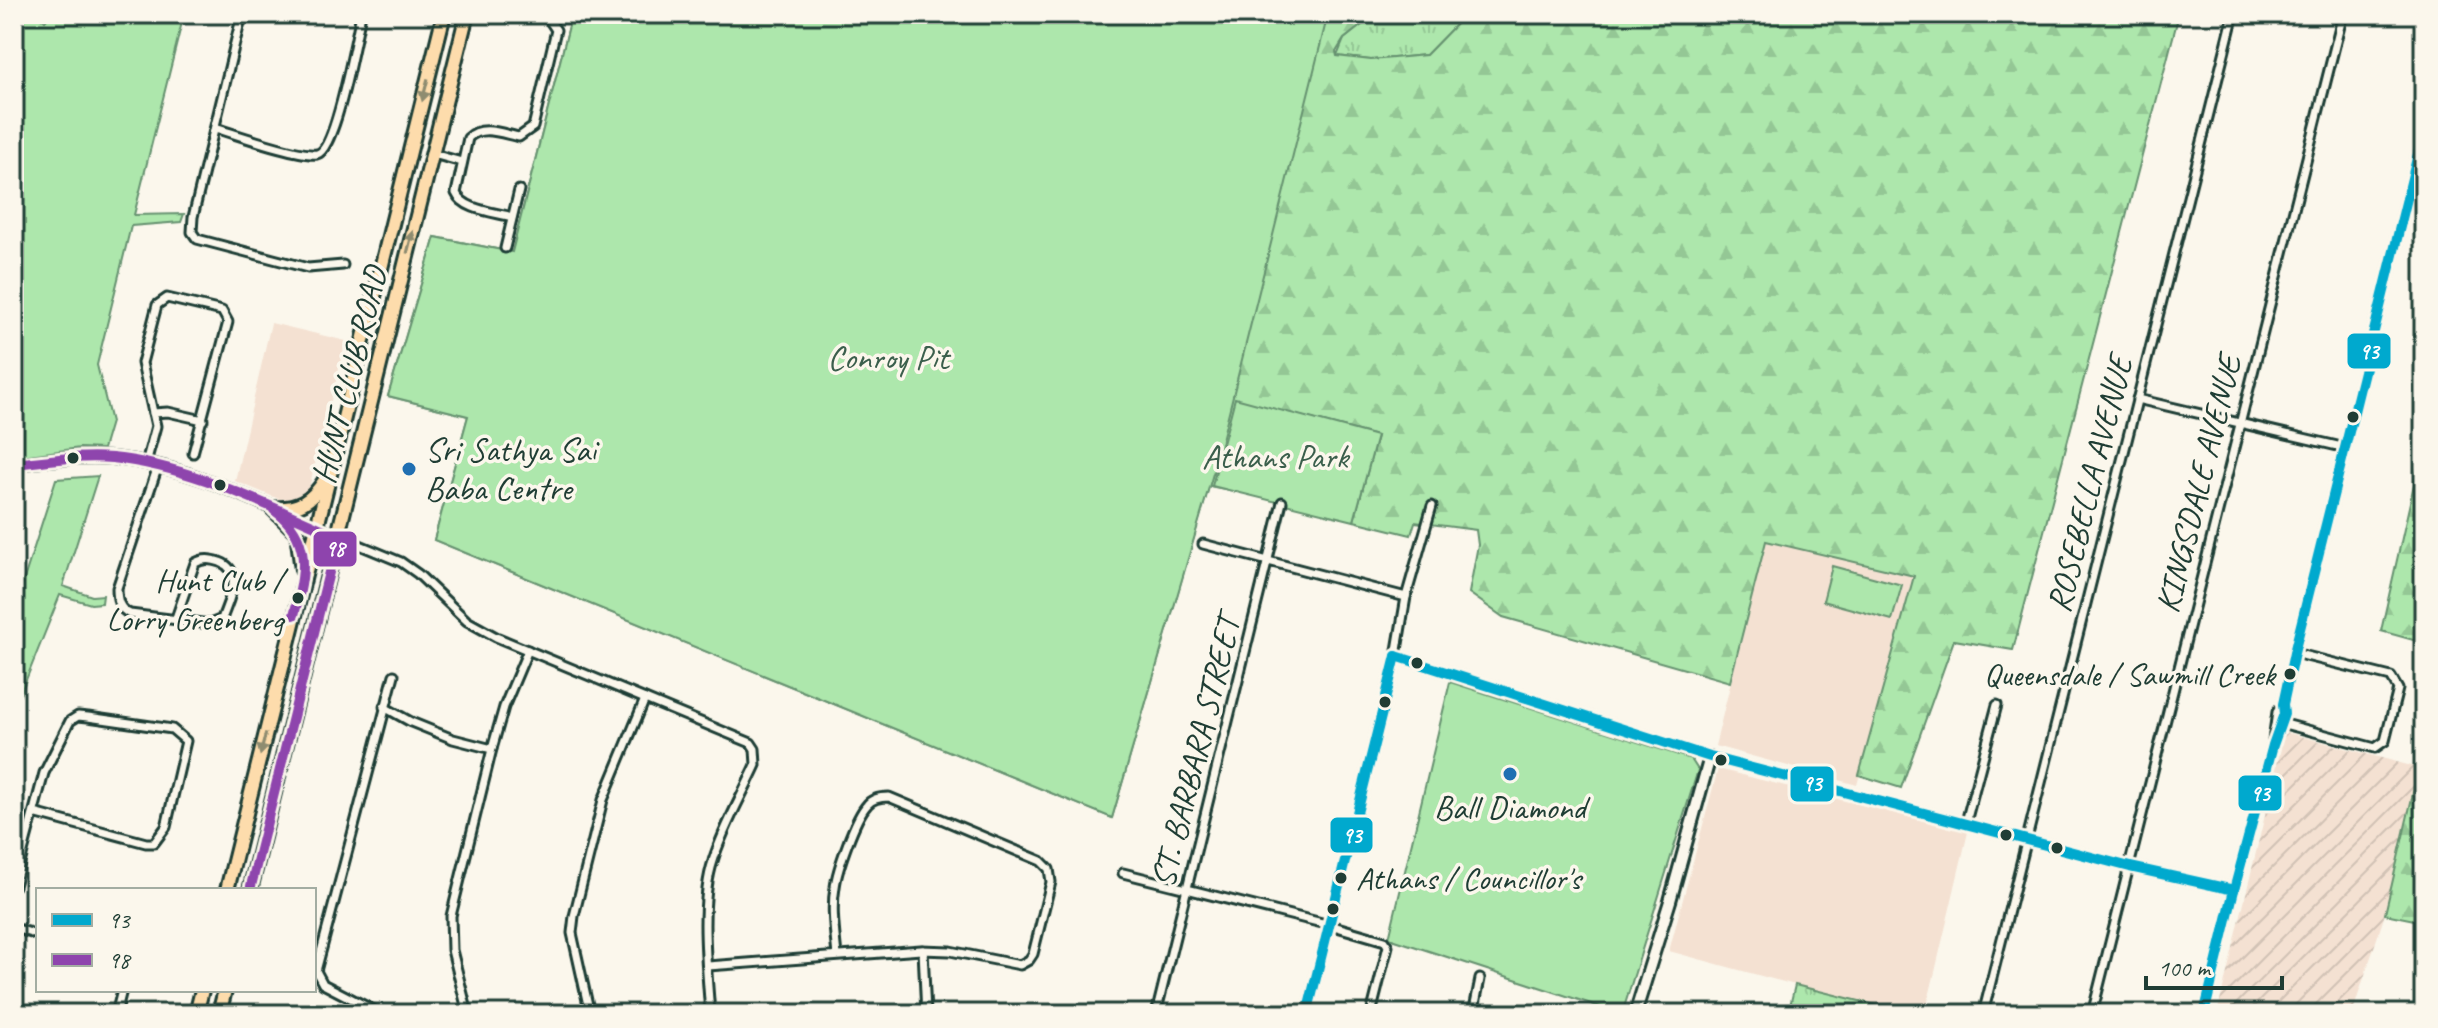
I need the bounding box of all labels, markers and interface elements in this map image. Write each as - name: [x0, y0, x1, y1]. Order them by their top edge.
- one-way arrow: [418, 77, 431, 102]
- one-way arrow: [405, 230, 417, 255]
- street label: HUNT CLUB ROAD: [301, 260, 397, 488]
- line badge: 93: [2346, 332, 2392, 370]
- park label: Conroy Pit: [828, 336, 952, 379]
- text: 93: [2359, 338, 2381, 366]
- street label: ROSEBELLA AVENUE: [2036, 347, 2143, 616]
- street label: KINGSDALE AVENUE: [2145, 347, 2252, 617]
- unlabelled marker: [2345, 409, 2361, 425]
- place label: Sri Sathya Sai Baba Centre: [425, 428, 600, 510]
- park label: Athans Park: [1202, 435, 1351, 478]
- unlabelled marker: [65, 450, 81, 466]
- marker: Sri Sathya Sai Baba Centre: [400, 460, 418, 478]
- unlabelled marker: [212, 477, 228, 493]
- line badge: 98: [312, 530, 358, 568]
- text: 98: [325, 535, 348, 563]
- place label: Hunt Club / Lorry Greenberg: [107, 560, 289, 640]
- marker: Hunt Club / Lorry Greenberg: [290, 590, 306, 606]
- street label: ST. BARBARA STREET: [1141, 604, 1251, 892]
- place label: Queensdale / Sawmill Creek: [1984, 654, 2277, 695]
- unlabelled marker: [1409, 655, 1425, 671]
- marker: Queensdale / Sawmill Creek: [2282, 666, 2298, 682]
- unlabelled marker: [1377, 694, 1393, 710]
- one-way arrow: [256, 731, 269, 756]
- unlabelled marker: [1713, 752, 1729, 768]
- marker: Ball Diamond: [1501, 765, 1519, 783]
- line badge: 93: [1789, 765, 1835, 803]
- text: 93: [1802, 770, 1824, 798]
- line badge: 93: [2237, 774, 2283, 812]
- text: 93: [2250, 780, 2272, 808]
- place label: Ball Diamond: [1434, 786, 1592, 829]
- line badge: 93: [1329, 816, 1374, 854]
- text: 93: [1342, 822, 1364, 850]
- unlabelled marker: [1998, 827, 2014, 843]
- unlabelled marker: [2049, 840, 2065, 856]
- place label: Athans / Councillor's: [1356, 858, 1584, 899]
- marker: Athans / Councillor's: [1333, 870, 1349, 886]
- legend: [36, 888, 316, 992]
- unlabelled marker: [1325, 901, 1341, 917]
- text: 93: [108, 905, 132, 935]
- scale bar: [2146, 940, 2282, 990]
- text: 98: [108, 945, 132, 975]
- text: 100 m: [2158, 953, 2212, 983]

